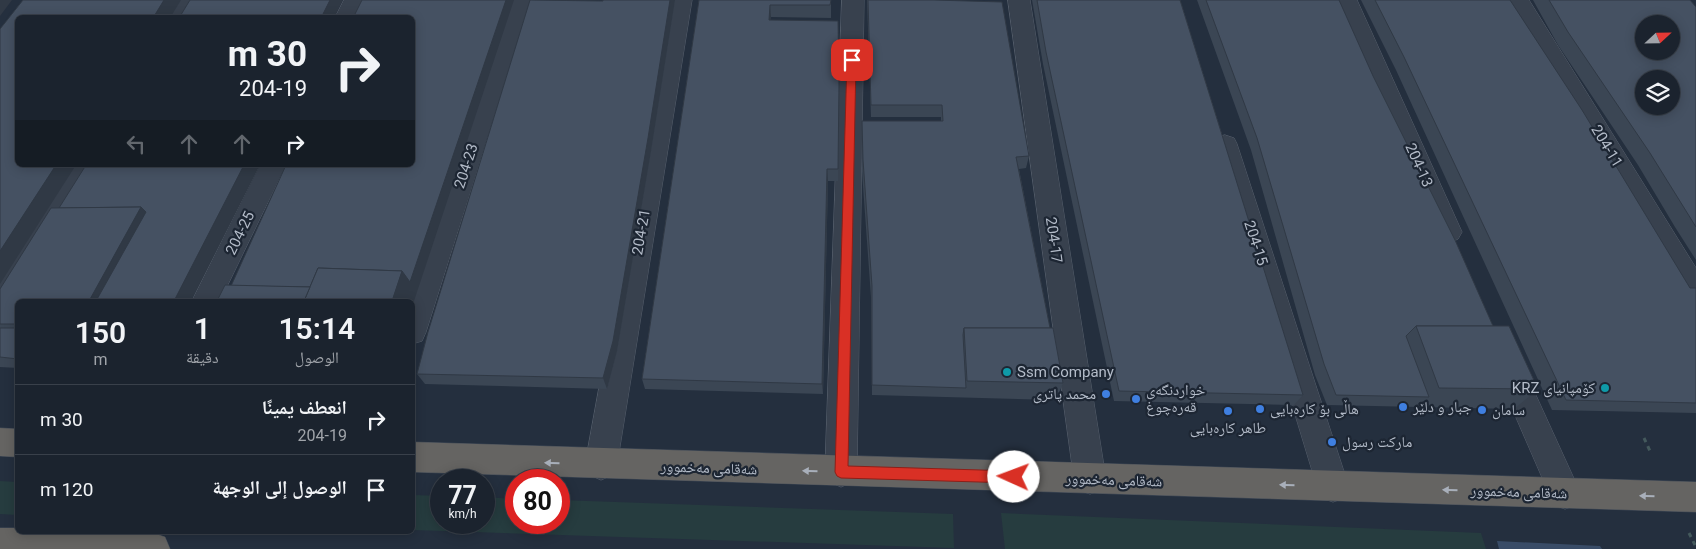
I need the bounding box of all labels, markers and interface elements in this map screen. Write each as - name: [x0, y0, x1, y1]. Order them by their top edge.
- north arrow: [1635, 15, 1680, 60]
- map controls: [1635, 15, 1680, 115]
- text: 30 m: [228, 34, 307, 75]
- icon: right: [325, 35, 390, 100]
- pin: [831, 39, 873, 81]
- icon: arrive: [838, 46, 866, 74]
- button: layers: [1635, 70, 1680, 115]
- text: 204-19: [239, 76, 307, 101]
- street label: 204-11: [1587, 122, 1627, 170]
- icon: left: [122, 130, 150, 158]
- icon: ahead: [175, 130, 203, 158]
- icon: ahead: [228, 130, 256, 158]
- icon: right: [281, 130, 309, 158]
- street label: 204-13: [1401, 140, 1437, 190]
- street label: 204-23: [450, 141, 482, 191]
- street label: 204-25: [222, 208, 258, 258]
- street label: 204-21: [628, 208, 654, 256]
- street label: 204-17: [1042, 216, 1066, 264]
- street label: 204-15: [1240, 218, 1272, 268]
- text: 1: [194, 311, 211, 346]
- text: 15:14: [278, 311, 355, 346]
- text: 150: [75, 315, 126, 350]
- text: دقيقة: [186, 348, 219, 367]
- text: الوصول: [295, 348, 339, 367]
- text: m: [94, 350, 108, 369]
- place label: Ssm Company: [1017, 363, 1114, 381]
- marker: Ssm Company: [1001, 366, 1013, 378]
- place label: KRZ كۆمپانیای: [1512, 379, 1595, 398]
- place label: خواردنگەی قەرەچوغ: [1146, 381, 1206, 417]
- marker: KRZ كۆمپانیای: [1599, 382, 1611, 394]
- place label: محمد پاتری: [1033, 385, 1096, 404]
- marker: محمد پاتری: [1100, 388, 1112, 400]
- marker: خواردنگەی قەرەچوغ: [1130, 393, 1142, 405]
- text: انعطف يمينًا: [262, 396, 347, 419]
- place label: جبار و دلێر: [1412, 398, 1472, 416]
- place label: هاڵی بۆ کارەبایی: [1270, 399, 1359, 419]
- marker: جبار و دلێر: [1397, 401, 1409, 413]
- place label: سامان: [1492, 401, 1525, 420]
- marker: هاڵی بۆ کارەبایی: [1254, 403, 1266, 415]
- marker: سامان: [1476, 404, 1488, 416]
- marker: طاهر کارەبایی: [1222, 405, 1234, 417]
- icon: right: [362, 406, 390, 434]
- text: 30 m: [40, 408, 83, 431]
- place label: طاهر کارەبایی: [1190, 419, 1266, 438]
- text: 204-19: [298, 426, 347, 445]
- place label: مارکت رسول: [1342, 433, 1412, 452]
- marker: مارکت رسول: [1326, 436, 1338, 448]
- position arrow: [987, 450, 1039, 502]
- street label: شەقامی مەخموور: [659, 457, 758, 480]
- one-way arrow: [544, 458, 560, 466]
- one-way arrow: [802, 467, 818, 475]
- speed limit sign: 80: [505, 469, 570, 534]
- street label: شەقامی مەخموور: [1064, 469, 1163, 492]
- text: الوصول إلى الوجهة: [213, 476, 347, 499]
- icon: arrive: [362, 476, 390, 504]
- text: 120 m: [40, 478, 93, 501]
- text: 77: [448, 481, 477, 510]
- one-way arrow: [1279, 481, 1295, 489]
- street label: شەقامی مەخموور: [1469, 481, 1568, 504]
- one-way arrow: [1442, 486, 1458, 494]
- one-way arrow: [1639, 492, 1655, 500]
- text: km/h: [448, 507, 477, 521]

